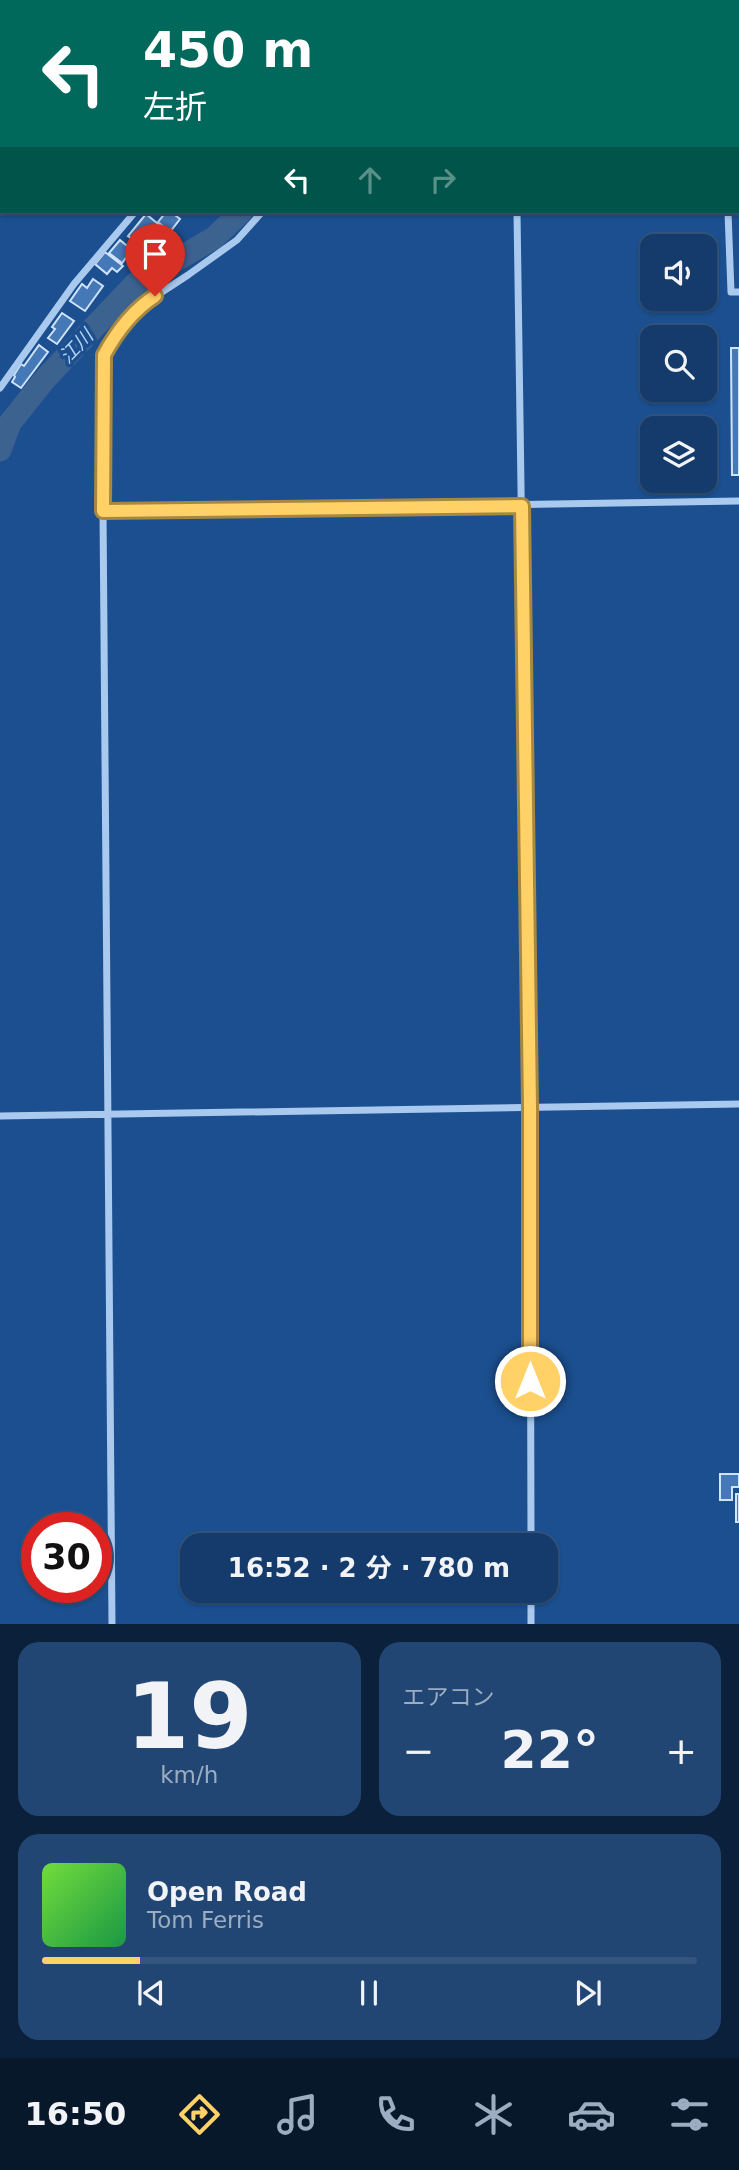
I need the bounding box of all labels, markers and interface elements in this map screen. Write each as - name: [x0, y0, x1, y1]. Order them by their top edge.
- text: 450 m: [143, 22, 313, 79]
- icon: left: [28, 28, 119, 119]
- text: 左折: [143, 88, 207, 126]
- icon: left: [278, 161, 316, 199]
- icon: ahead: [351, 161, 389, 199]
- icon: right: [424, 161, 462, 199]
- pin: [125, 224, 185, 296]
- map controls: [640, 234, 717, 493]
- button: sound: [640, 234, 717, 311]
- icon: arrive: [136, 235, 174, 273]
- water label: 江川: [55, 323, 98, 367]
- button: search: [640, 325, 717, 402]
- button: layers: [640, 416, 717, 493]
- position arrow: [493, 1344, 567, 1418]
- speed limit sign: 30: [21, 1512, 112, 1603]
- text: 16:52 · 2 分 · 780 m: [228, 1553, 510, 1583]
- text: 19: [126, 1664, 253, 1769]
- text: エアコン: [403, 1684, 495, 1710]
- text: 22°: [501, 1720, 599, 1780]
- text: −: [403, 1729, 434, 1773]
- text: +: [665, 1729, 697, 1773]
- text: km/h: [160, 1762, 218, 1788]
- text: Open Road: [147, 1877, 307, 1907]
- text: Tom Ferris: [147, 1907, 264, 1933]
- icon: previous: [132, 1974, 170, 2012]
- icon: pause: [350, 1974, 388, 2012]
- icon: next: [569, 1974, 607, 2012]
- icon: directions: [175, 2090, 224, 2139]
- icon: music: [273, 2090, 322, 2139]
- icon: phone: [371, 2090, 420, 2139]
- icon: climate: [469, 2090, 518, 2139]
- icon: car: [567, 2090, 616, 2139]
- icon: filters: [665, 2090, 714, 2139]
- text: 16:50: [25, 2095, 126, 2133]

